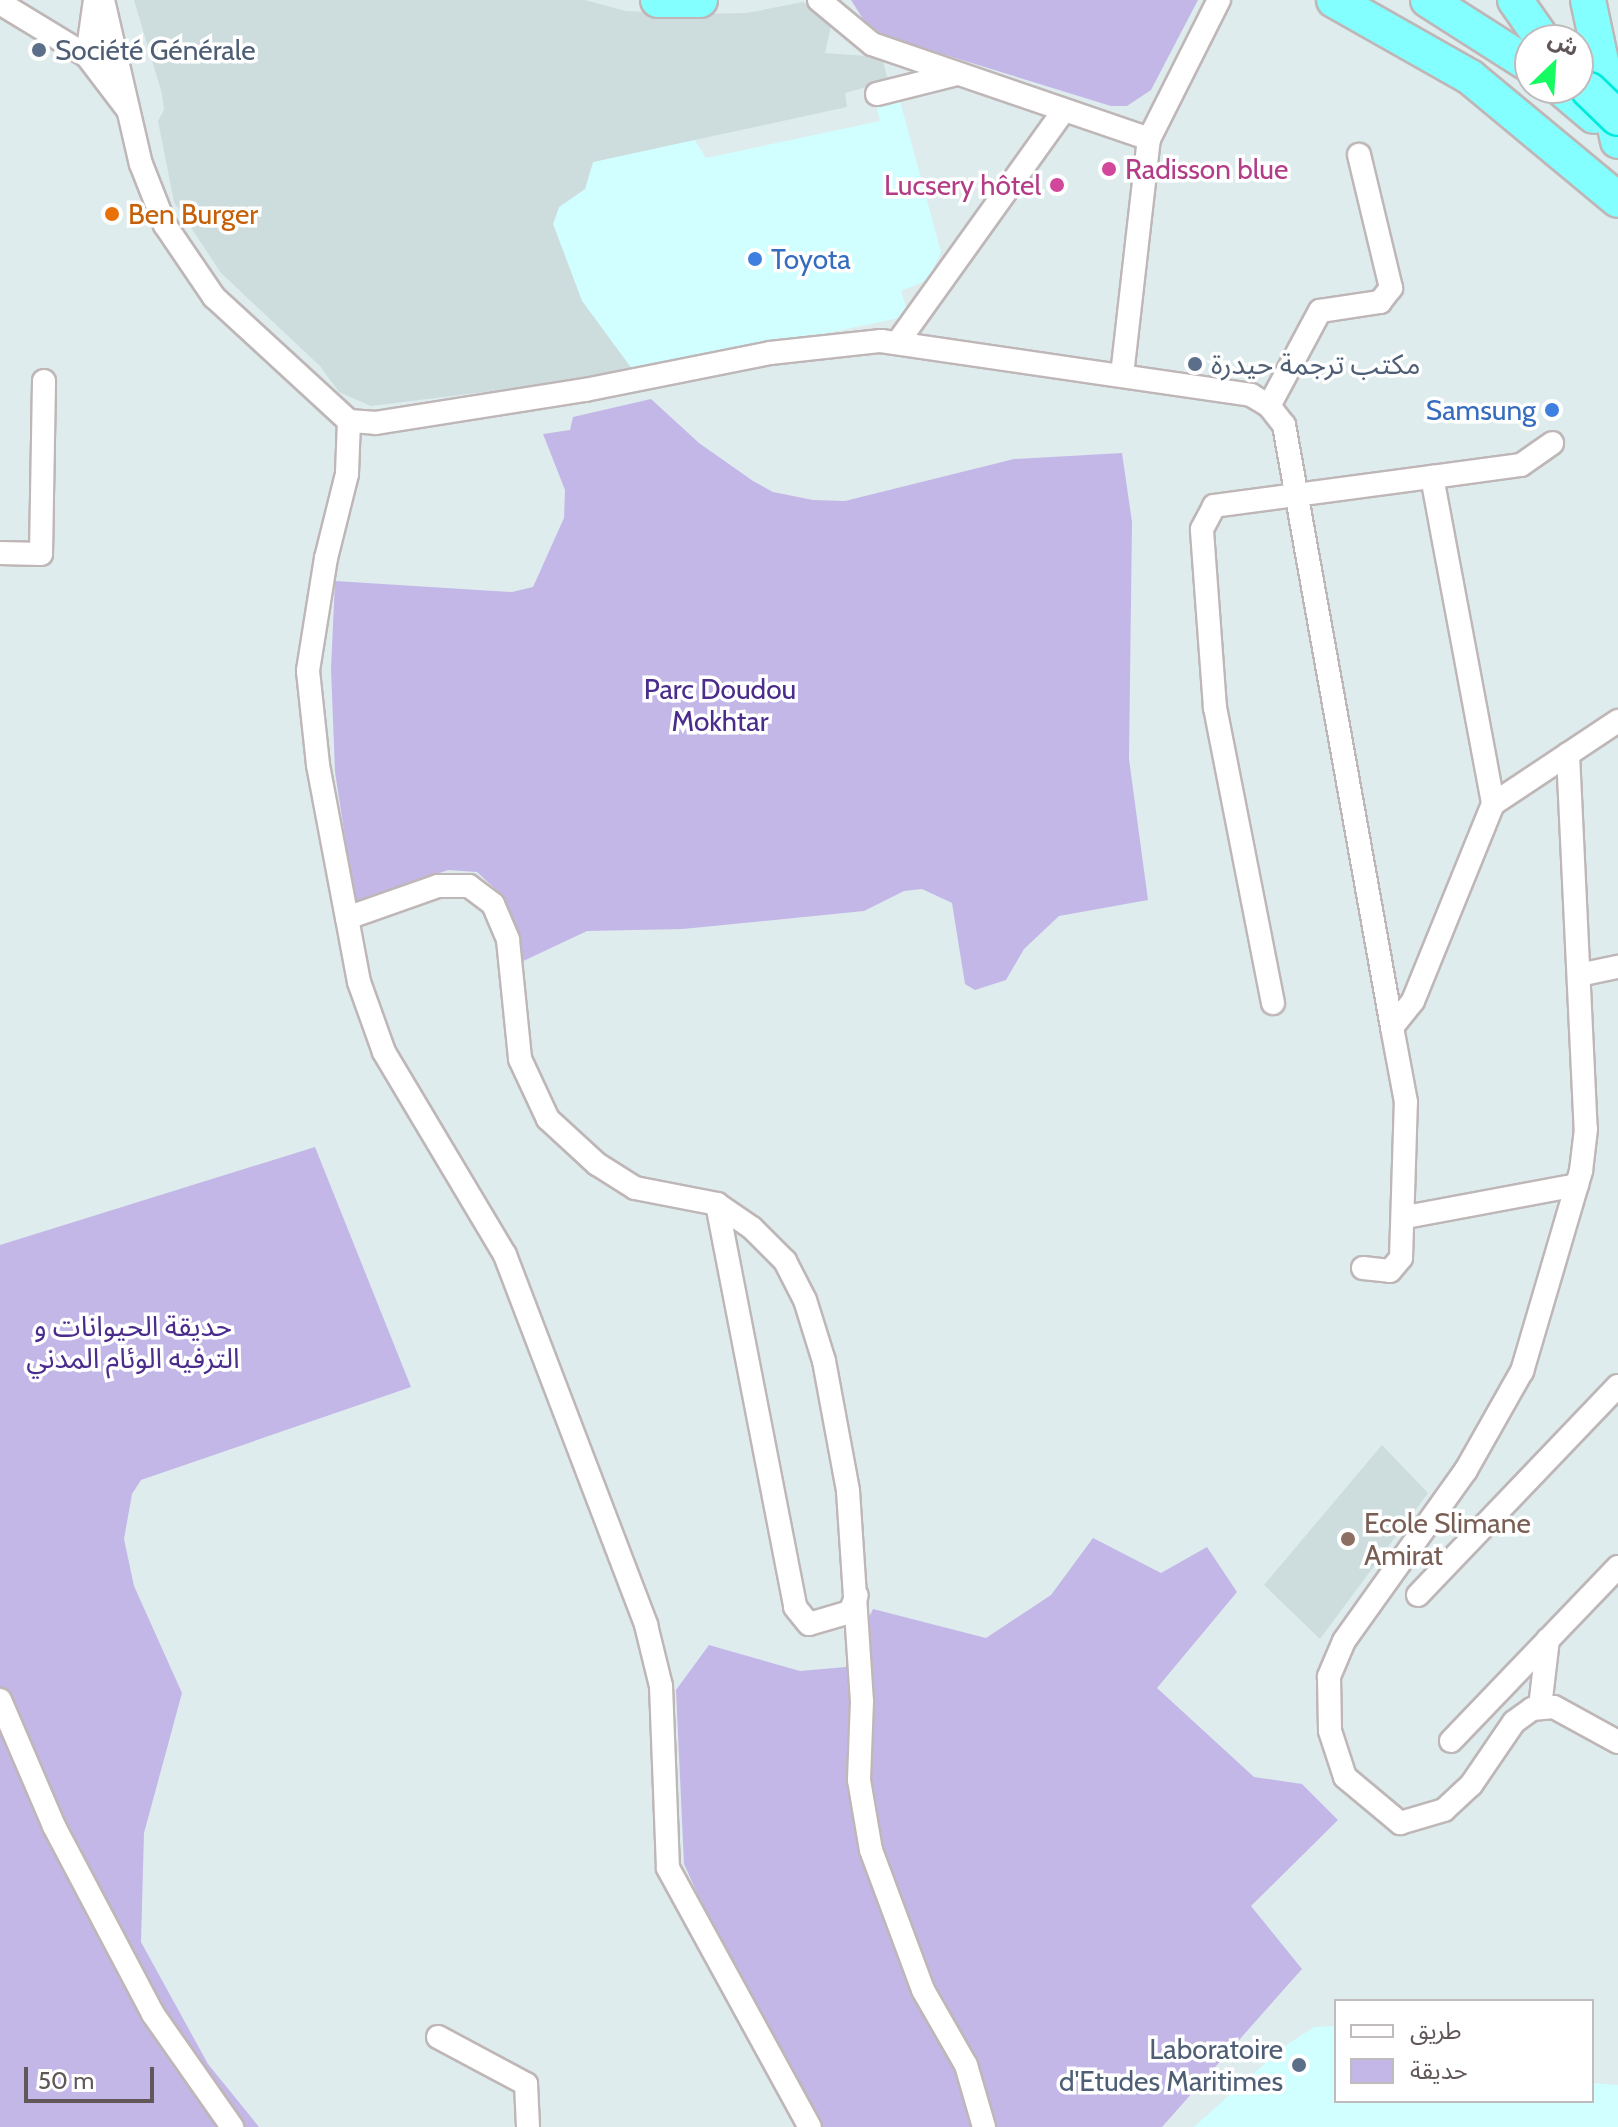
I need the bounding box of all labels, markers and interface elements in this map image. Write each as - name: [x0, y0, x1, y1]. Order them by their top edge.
- north arrow: [1514, 24, 1594, 104]
- text: ش: [1544, 25, 1583, 62]
- place label: Société Générale: [55, 33, 256, 67]
- marker: Société Générale: [30, 41, 48, 59]
- place label: Radisson blue: [1125, 152, 1288, 186]
- marker: Radisson blue: [1100, 160, 1118, 178]
- place label: Lucsery hôtel: [884, 168, 1041, 202]
- marker: Lucsery hôtel: [1048, 176, 1066, 194]
- place label: Ben Burger: [128, 197, 258, 231]
- marker: Ben Burger: [103, 205, 121, 223]
- place label: Toyota: [771, 242, 851, 276]
- marker: Toyota: [746, 250, 764, 268]
- place label: مكتب ترجمة حيدرة: [1211, 347, 1421, 381]
- marker: مكتب ترجمة حيدرة: [1186, 355, 1204, 373]
- place label: Samsung: [1426, 393, 1536, 427]
- marker: Samsung: [1543, 401, 1561, 419]
- park label: Parc Doudou Mokhtar: [644, 672, 796, 738]
- park label: حديقة الحيوانات و الترفيه الوئام المدني: [26, 1309, 240, 1375]
- place label: Ecole Slimane Amirat: [1364, 1506, 1531, 1572]
- marker: Ecole Slimane Amirat: [1339, 1530, 1357, 1548]
- legend: [1334, 1999, 1594, 2103]
- text: طريق: [1410, 2016, 1462, 2045]
- place label: Laboratoire d'Etudes Maritimes: [1059, 2032, 1283, 2098]
- scale bar: [28, 2051, 158, 2101]
- marker: Laboratoire d'Etudes Maritimes: [1290, 2056, 1308, 2074]
- text: حديقة: [1410, 2056, 1468, 2085]
- text: 50 m: [38, 2066, 94, 2095]

